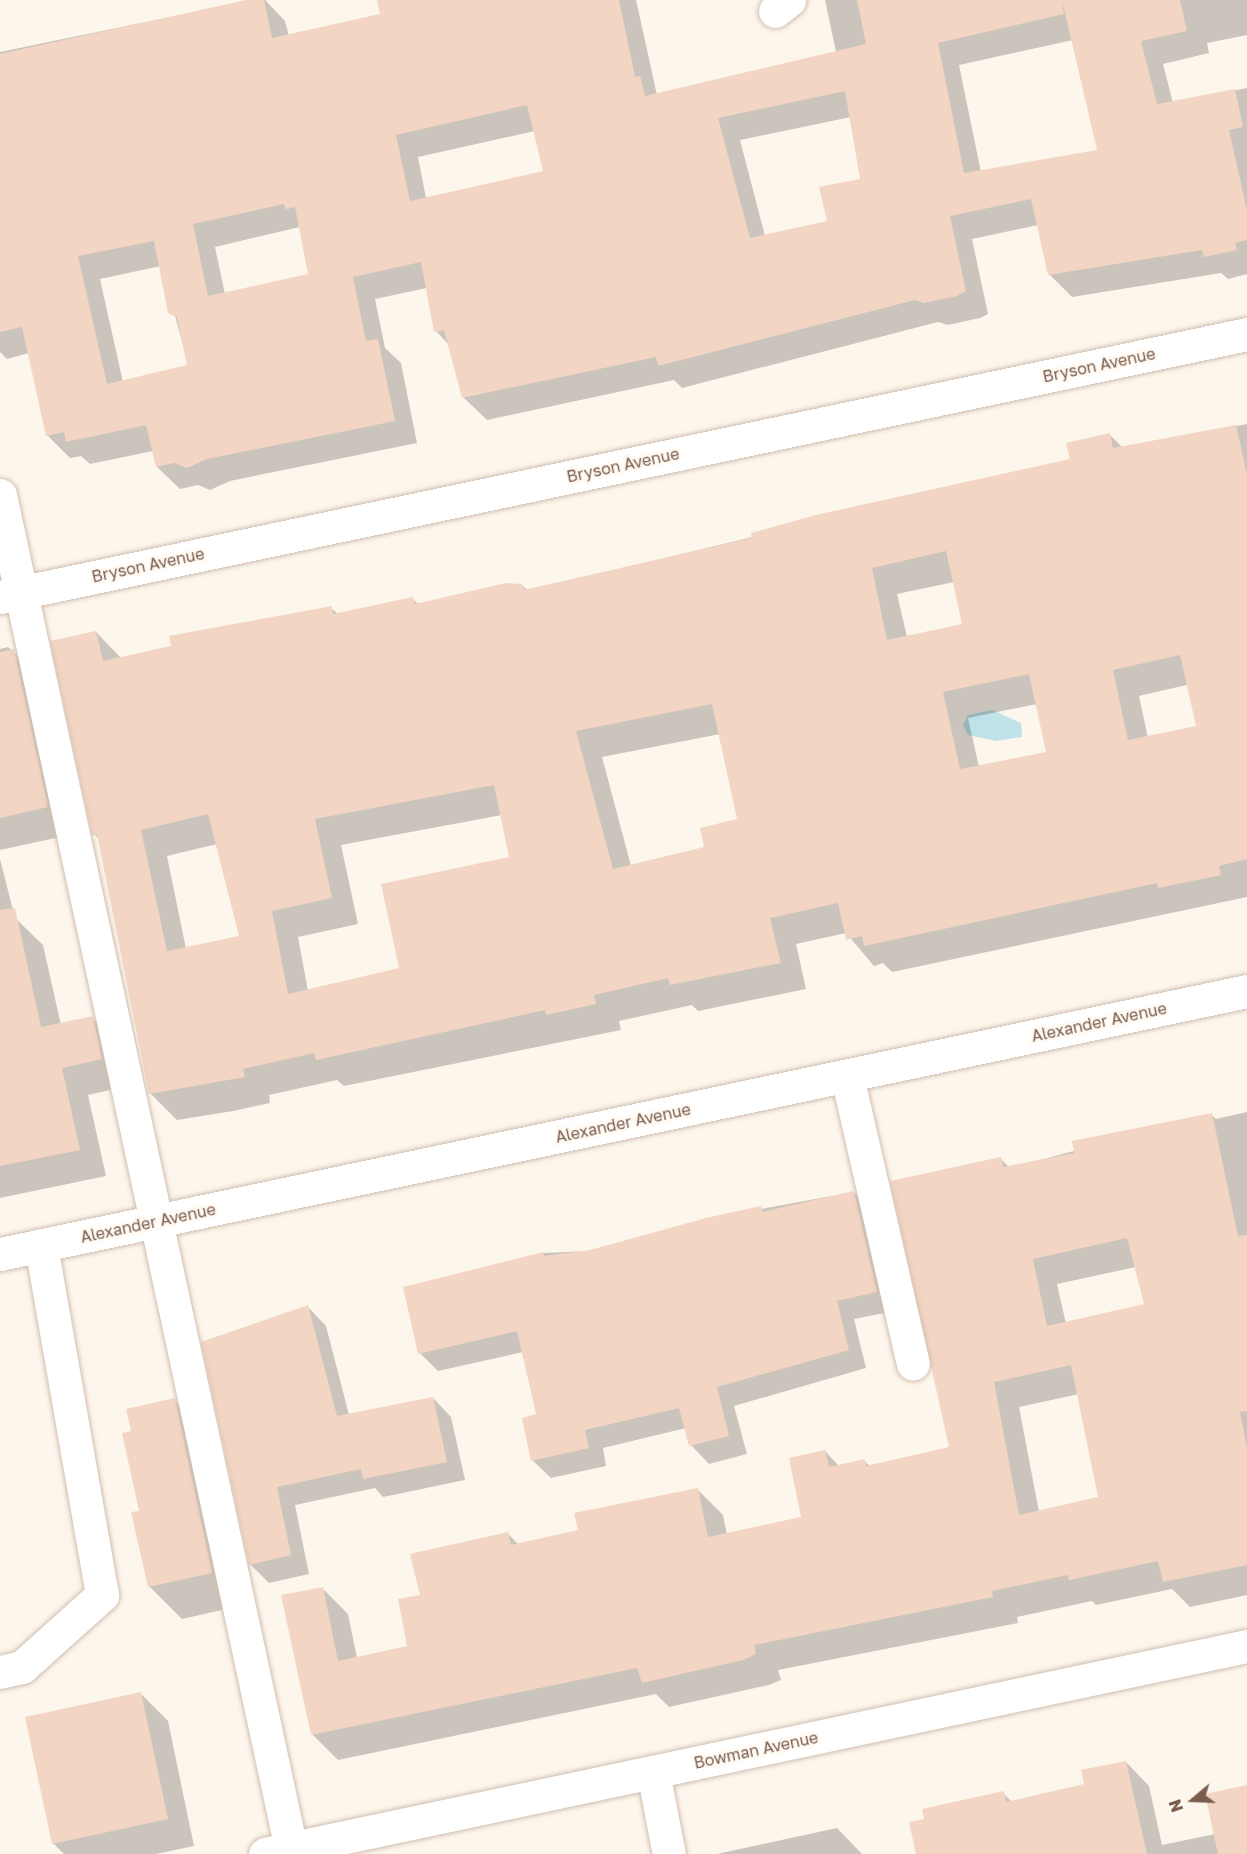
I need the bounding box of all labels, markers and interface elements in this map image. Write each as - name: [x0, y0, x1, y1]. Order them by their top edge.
- street label: Bryson Avenue: [1041, 344, 1157, 386]
- street label: Bryson Avenue: [565, 444, 681, 486]
- street label: Bryson Avenue: [90, 544, 206, 586]
- street label: Alexander Avenue: [1030, 998, 1168, 1046]
- street label: Alexander Avenue: [554, 1099, 692, 1147]
- street label: Alexander Avenue: [79, 1199, 217, 1247]
- street label: Bowman Avenue: [692, 1727, 820, 1773]
- north arrow: [1163, 1770, 1223, 1830]
- text: N: [1165, 1797, 1187, 1815]

